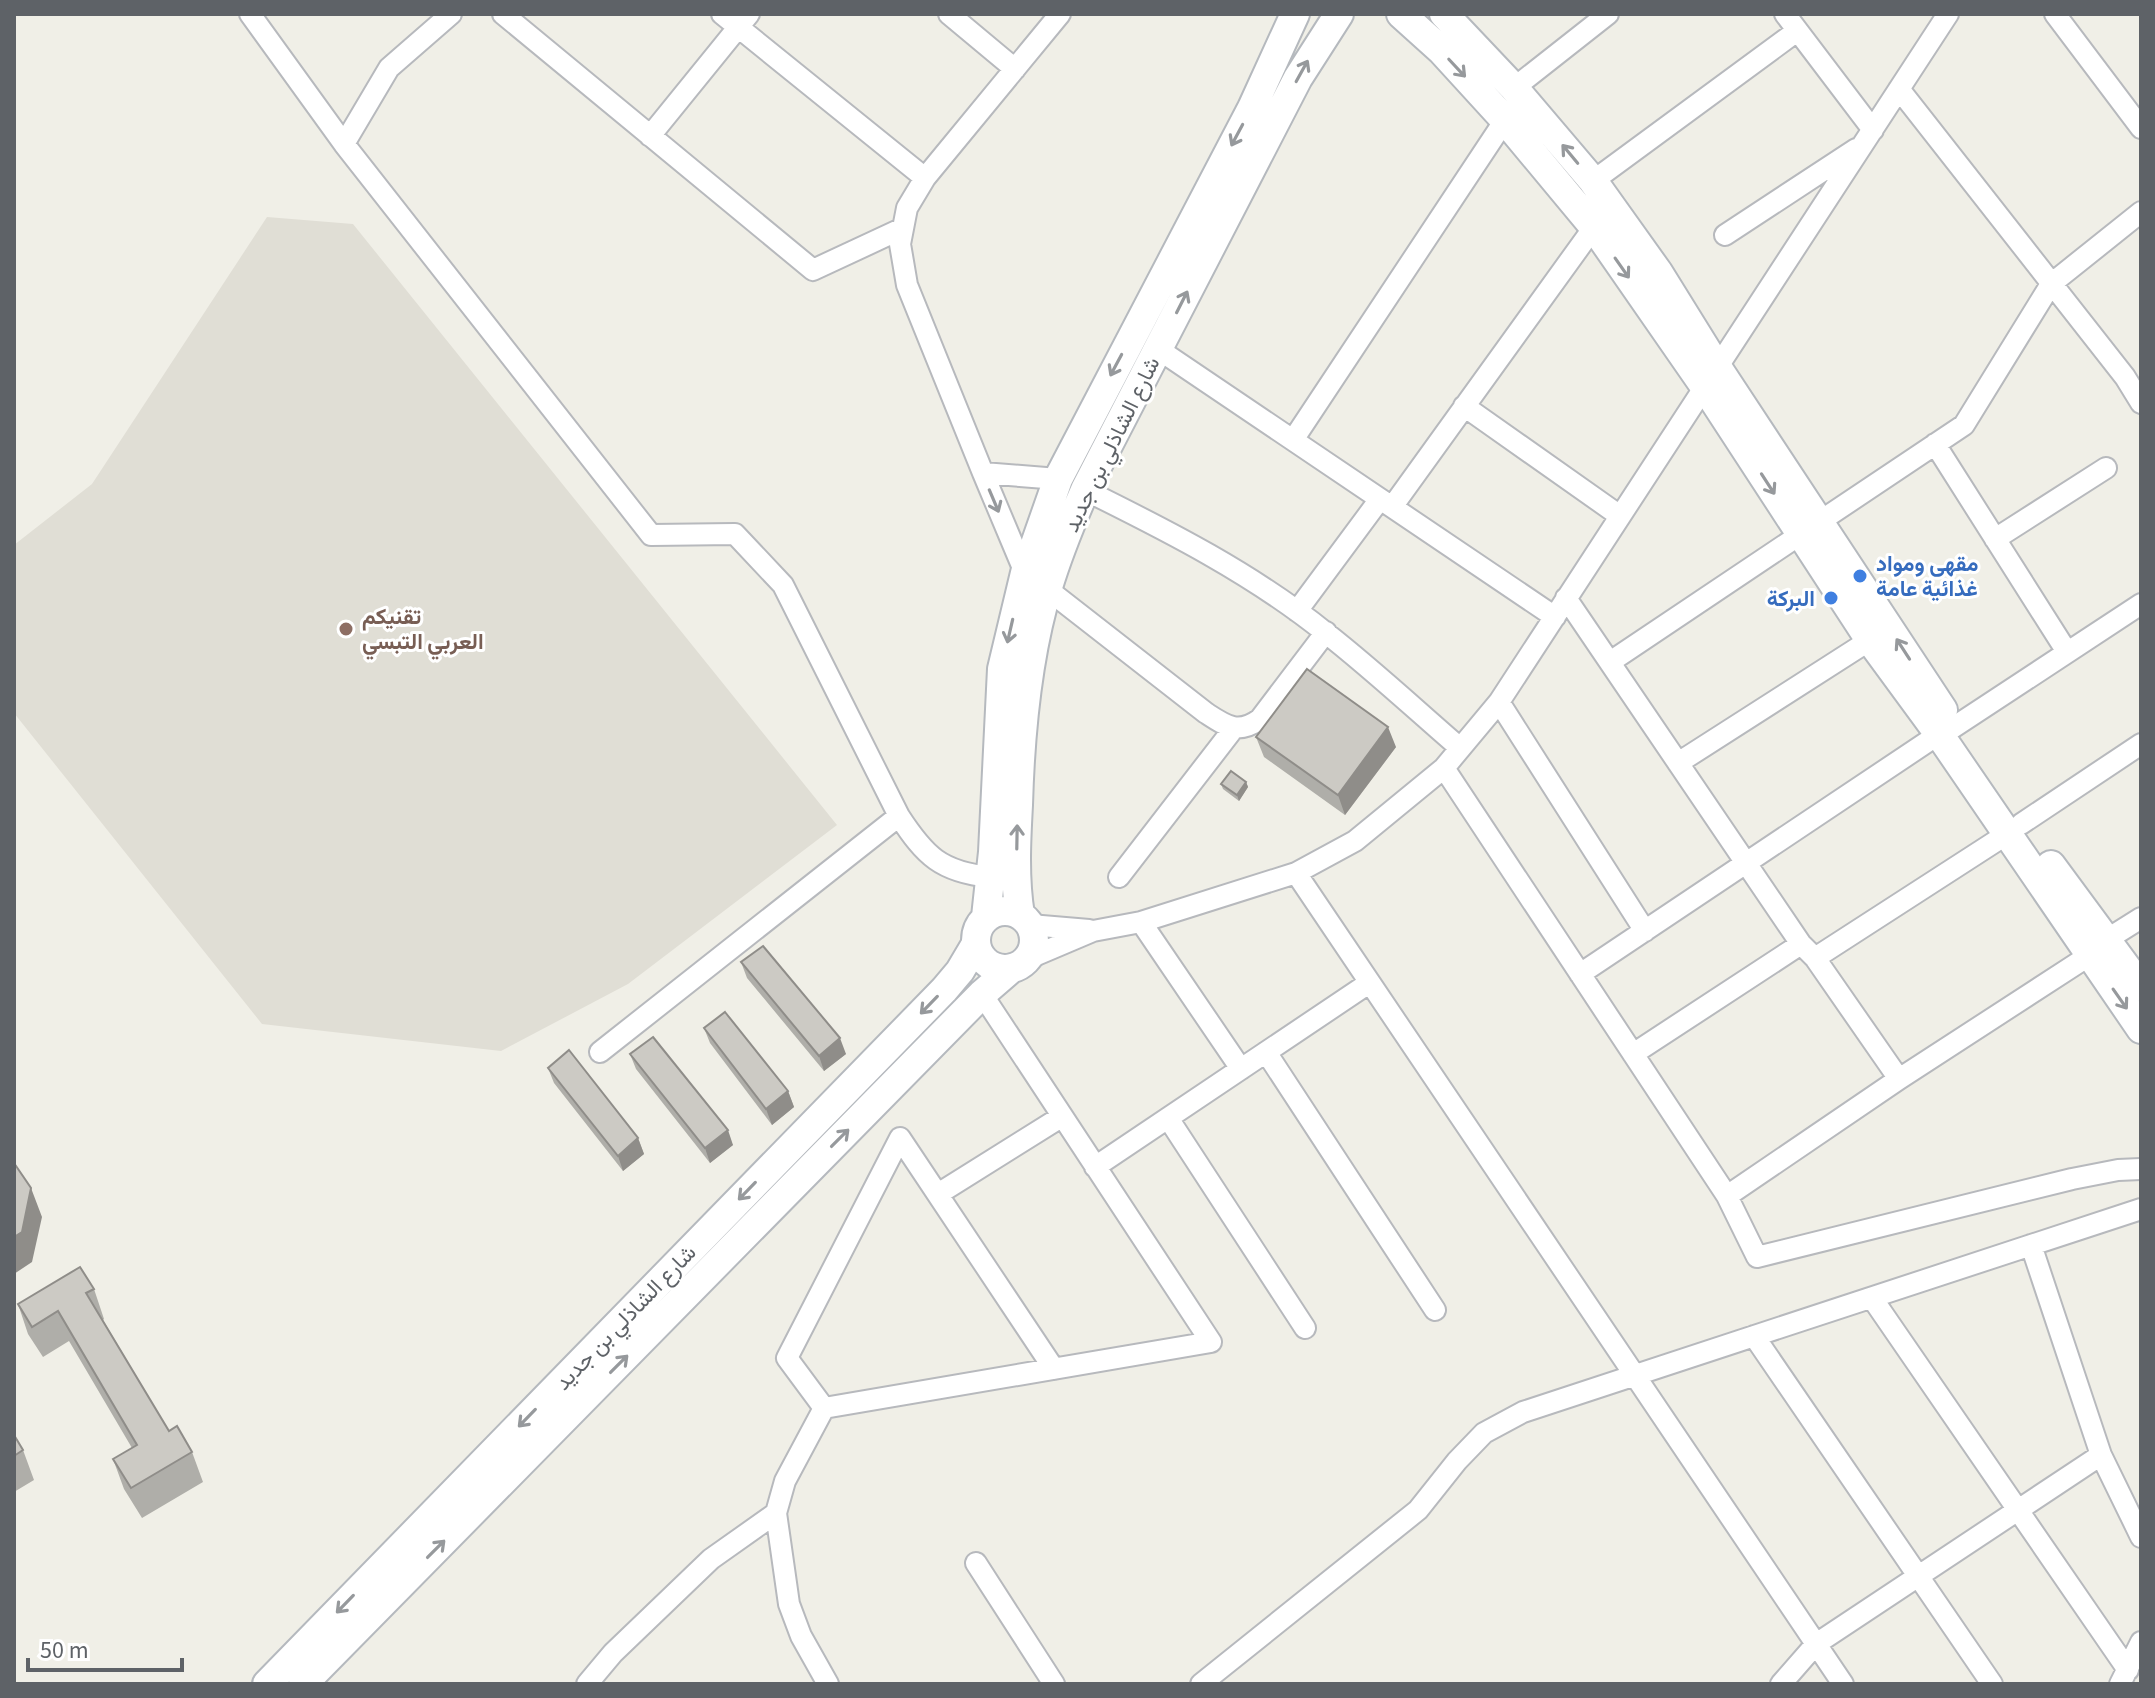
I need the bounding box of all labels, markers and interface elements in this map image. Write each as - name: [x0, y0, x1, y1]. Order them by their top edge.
- one-way arrow: [1448, 57, 1466, 77]
- one-way arrow: [1295, 60, 1310, 84]
- one-way arrow: [1229, 122, 1245, 146]
- one-way arrow: [1561, 144, 1579, 165]
- one-way arrow: [1614, 257, 1630, 279]
- one-way arrow: [1175, 291, 1191, 315]
- street label: شارع الشاذلي بن جديد: [1055, 351, 1170, 538]
- one-way arrow: [1108, 352, 1124, 376]
- one-way arrow: [1760, 472, 1776, 495]
- one-way arrow: [988, 488, 1003, 513]
- place label: مقهى ومواد غذائية عامة: [1876, 548, 1978, 605]
- marker: مقهى ومواد غذائية عامة: [1851, 567, 1869, 585]
- place label: البركة: [1767, 583, 1815, 615]
- marker: البركة: [1822, 589, 1840, 607]
- place label: تقنيكم العربي التبسي: [362, 601, 484, 660]
- one-way arrow: [1002, 618, 1017, 644]
- marker: تقنيكم العربي التبسي: [337, 620, 355, 638]
- one-way arrow: [1894, 638, 1911, 660]
- one-way arrow: [1009, 824, 1024, 851]
- one-way arrow: [2112, 987, 2128, 1009]
- one-way arrow: [920, 995, 939, 1014]
- one-way arrow: [831, 1128, 850, 1148]
- one-way arrow: [738, 1181, 757, 1201]
- street label: شارع الشاذلي بن جديد: [548, 1238, 705, 1399]
- one-way arrow: [609, 1355, 628, 1374]
- one-way arrow: [518, 1408, 537, 1427]
- one-way arrow: [427, 1539, 446, 1559]
- one-way arrow: [336, 1594, 355, 1614]
- scale bar: [28, 1622, 182, 1672]
- text: 50 m: [40, 1633, 89, 1668]

